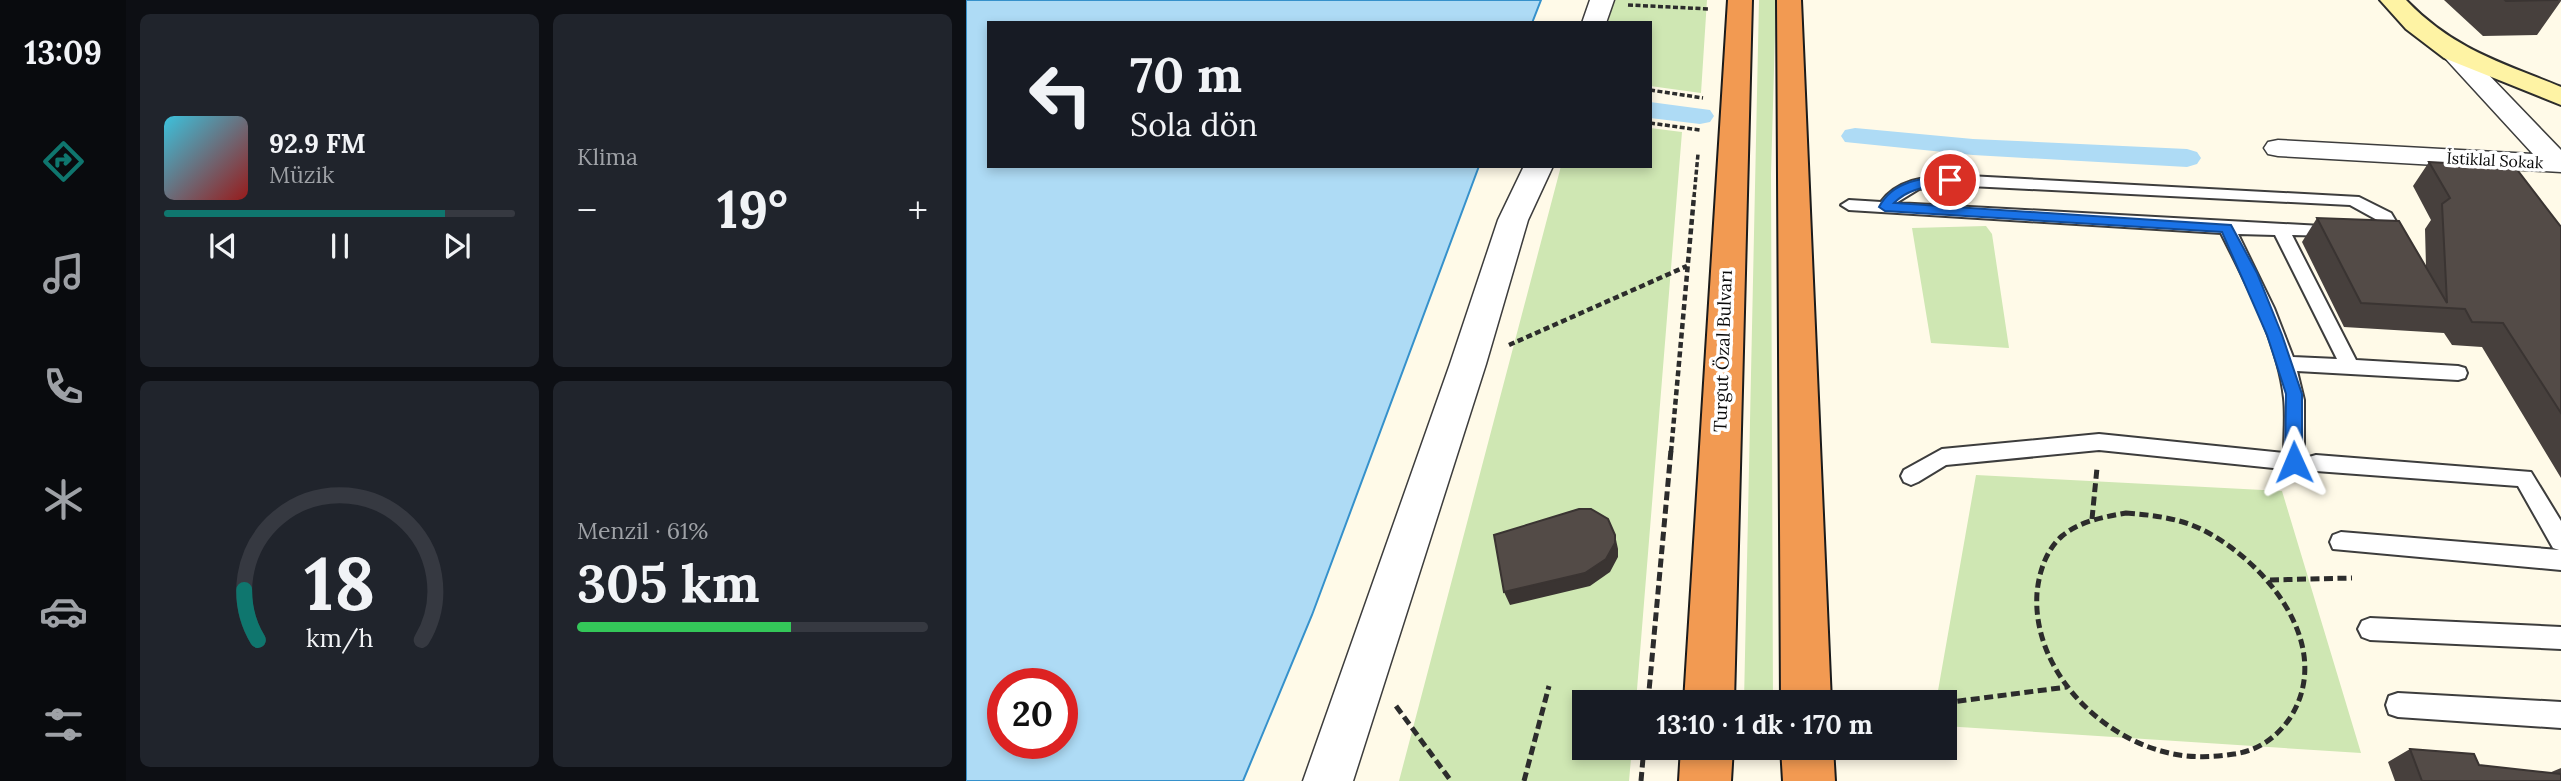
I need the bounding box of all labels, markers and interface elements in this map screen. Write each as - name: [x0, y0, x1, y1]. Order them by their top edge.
- text: 13:09: [24, 32, 102, 73]
- text: 70 m: [1130, 43, 1242, 105]
- icon: left: [1015, 49, 1106, 140]
- text: Sola dön: [1130, 104, 1258, 145]
- text: 92.9 FM: [269, 127, 366, 160]
- icon: directions: [39, 137, 88, 186]
- text: Klima: [577, 142, 638, 171]
- street label: İstiklal Sokak: [2446, 147, 2544, 173]
- pin: [1920, 150, 1980, 210]
- text: Müzik: [269, 160, 334, 189]
- icon: arrive: [1931, 161, 1969, 199]
- text: 19°: [717, 176, 788, 242]
- text: −: [577, 186, 597, 234]
- text: +: [908, 186, 928, 234]
- icon: previous: [204, 227, 242, 265]
- icon: pause: [321, 227, 359, 265]
- icon: next: [438, 227, 476, 265]
- icon: music: [39, 249, 88, 298]
- street label: Turgut Özal Bulvarı: [1708, 270, 1737, 432]
- icon: phone: [39, 362, 88, 411]
- position arrow: [2257, 425, 2331, 499]
- icon: climate: [39, 475, 88, 524]
- text: Menzil · 61%: [577, 516, 708, 545]
- text: 18: [304, 537, 375, 630]
- text: 305 km: [577, 550, 760, 616]
- icon: car: [39, 587, 88, 636]
- text: km/h: [306, 622, 373, 654]
- speed limit sign: 20: [987, 668, 1078, 759]
- icon: filters: [39, 700, 88, 749]
- text: 13:10 · 1 dk · 170 m: [1656, 708, 1873, 741]

